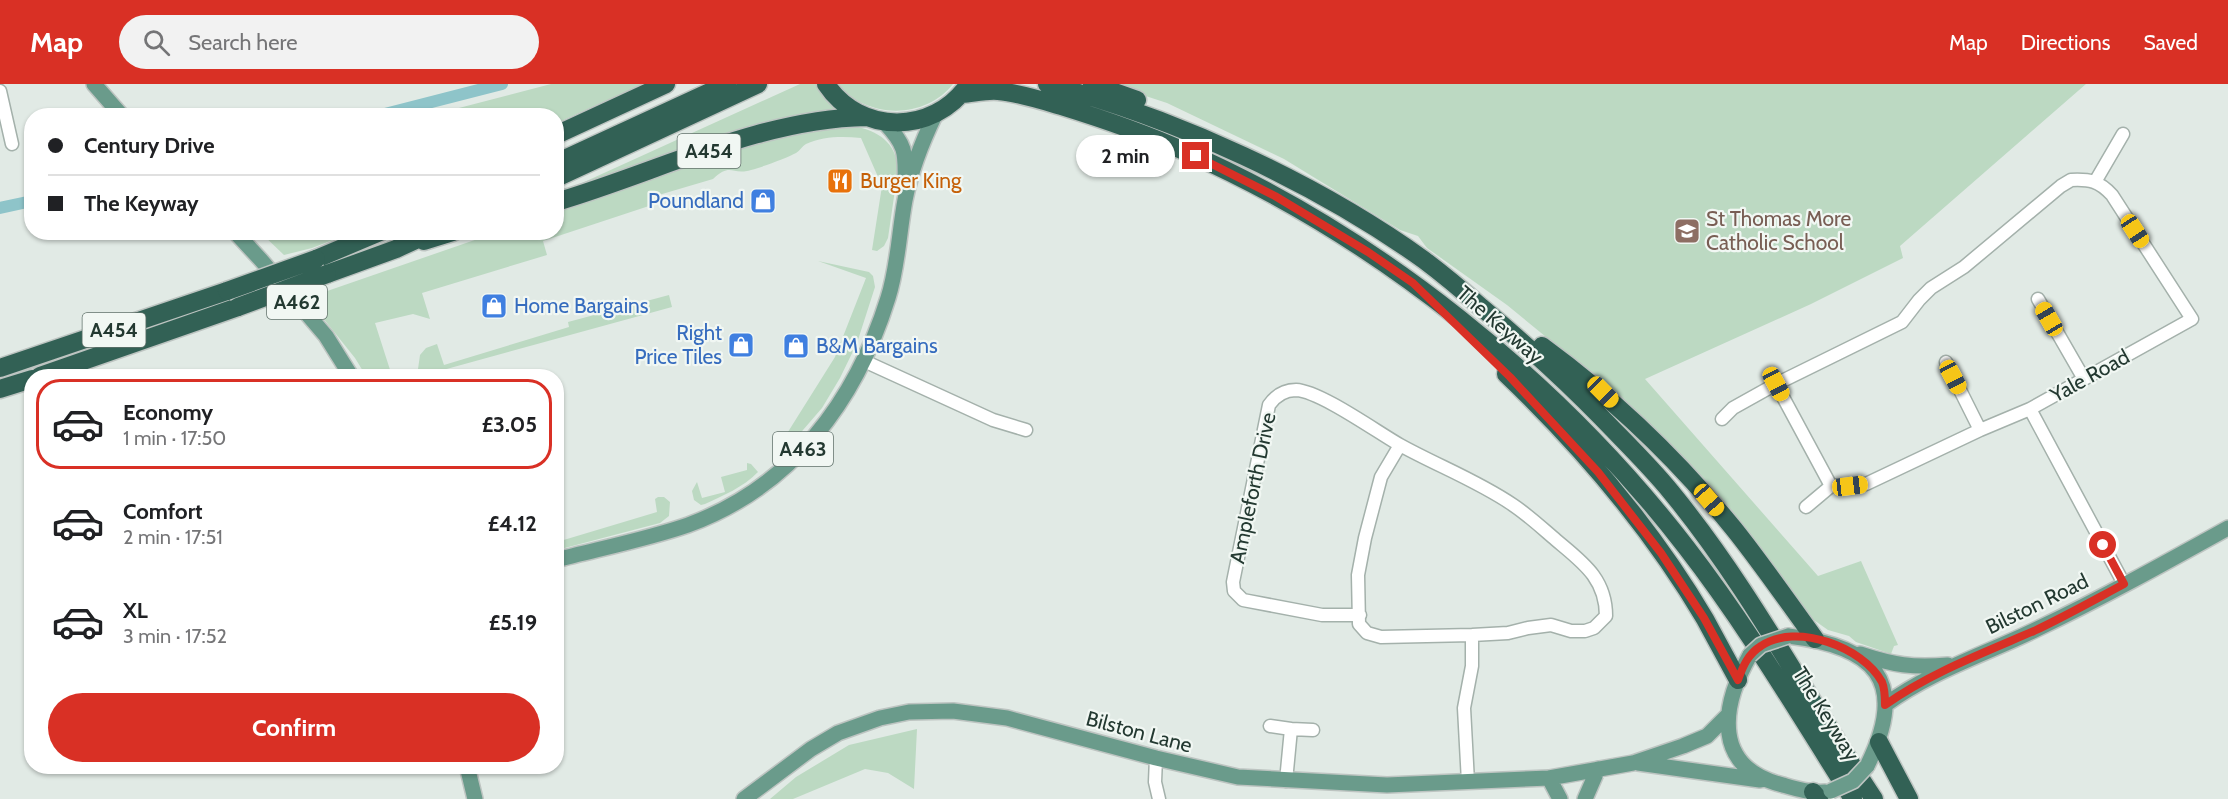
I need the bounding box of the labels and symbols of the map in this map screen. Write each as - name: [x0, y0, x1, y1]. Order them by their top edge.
- road number: A454: [678, 134, 740, 168]
- callout: 2 min: [1076, 135, 1175, 177]
- route end: [1182, 142, 1209, 169]
- restaurant icon: Burger King: [825, 166, 855, 196]
- place label: Burger King: [860, 168, 962, 193]
- shop icon: Poundland: [748, 186, 778, 216]
- place label: Poundland: [648, 188, 744, 213]
- place label: St Thomas More Catholic School: [1706, 206, 1851, 255]
- car: [2118, 211, 2152, 251]
- school or university icon: St Thomas More Catholic School: [1672, 216, 1702, 246]
- street label: The Keyway: [1452, 280, 1549, 369]
- road number: A462: [267, 285, 327, 319]
- shop icon: Home Bargains: [479, 291, 509, 321]
- place label: Home Bargains: [514, 293, 649, 318]
- car: [2032, 299, 2066, 339]
- road number: A454: [82, 313, 146, 347]
- place label: Right Price Tiles: [634, 320, 722, 369]
- shop icon: Right Price Tiles: [726, 330, 756, 360]
- shop icon: B&M Bargains: [781, 331, 811, 361]
- place label: B&M Bargains: [816, 333, 938, 358]
- street label: Yale Road: [2045, 344, 2134, 408]
- car: [1937, 357, 1969, 397]
- car: [1760, 364, 1792, 404]
- car: [1584, 373, 1622, 411]
- street label: Ampleforth Drive: [1224, 410, 1281, 566]
- road number: A463: [773, 432, 833, 466]
- car: [1831, 475, 1869, 497]
- car: [1690, 481, 1728, 519]
- route start: [2089, 531, 2116, 558]
- street label: Bilston Road: [1981, 568, 2092, 639]
- street label: The Keyway: [1788, 662, 1865, 766]
- street label: Bilston Lane: [1083, 705, 1195, 758]

